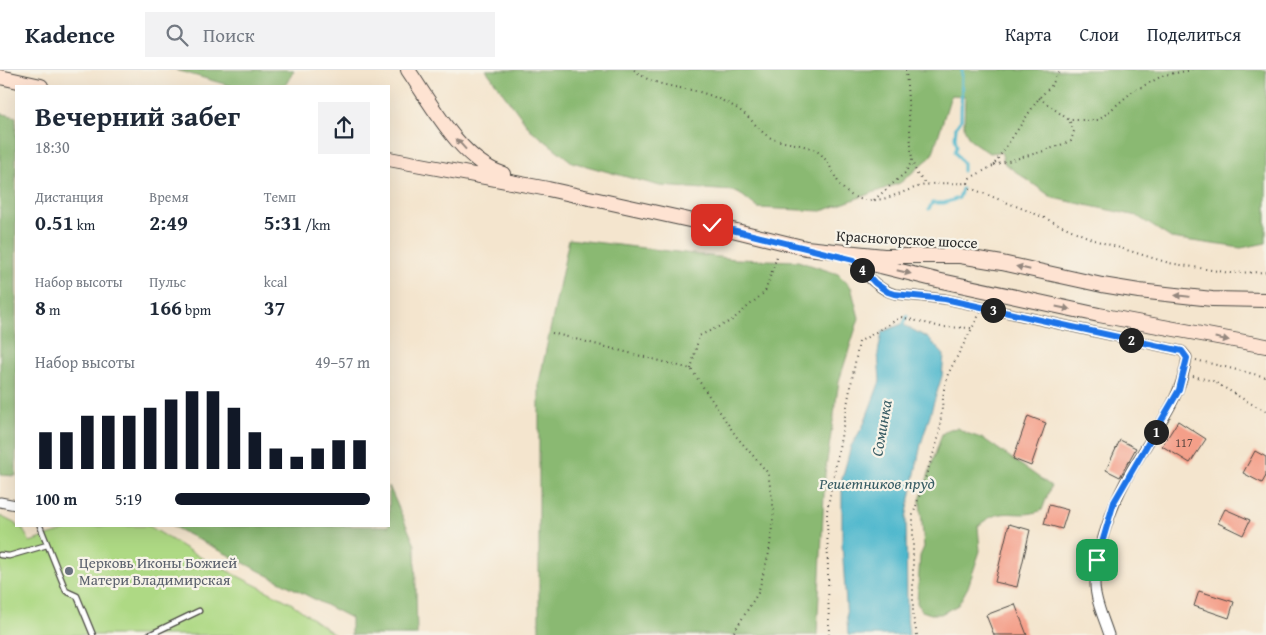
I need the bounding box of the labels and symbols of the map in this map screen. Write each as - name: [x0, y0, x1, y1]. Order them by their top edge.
- one-way arrow: [455, 138, 467, 150]
- pin: [691, 204, 733, 246]
- street label: Красногорское шоссе: [836, 225, 978, 253]
- pin: 4: [850, 258, 874, 282]
- one-way arrow: [1015, 264, 1030, 272]
- one-way arrow: [897, 268, 912, 276]
- one-way arrow: [1174, 292, 1190, 300]
- pin: 3: [980, 298, 1006, 322]
- one-way arrow: [1055, 304, 1070, 312]
- pin: 2: [1118, 328, 1144, 352]
- one-way arrow: [1215, 335, 1231, 343]
- water label: Соминка: [864, 397, 898, 458]
- pin: 1: [1144, 420, 1168, 444]
- house number: 117: [1175, 434, 1193, 451]
- water label: Решетников пруд: [818, 471, 935, 495]
- pin: [1076, 539, 1118, 581]
- place label: Церковь Иконы Божией Матери Владимирская: [79, 552, 237, 590]
- marker: Церковь Иконы Божией Матери Владимирская: [63, 565, 75, 577]

